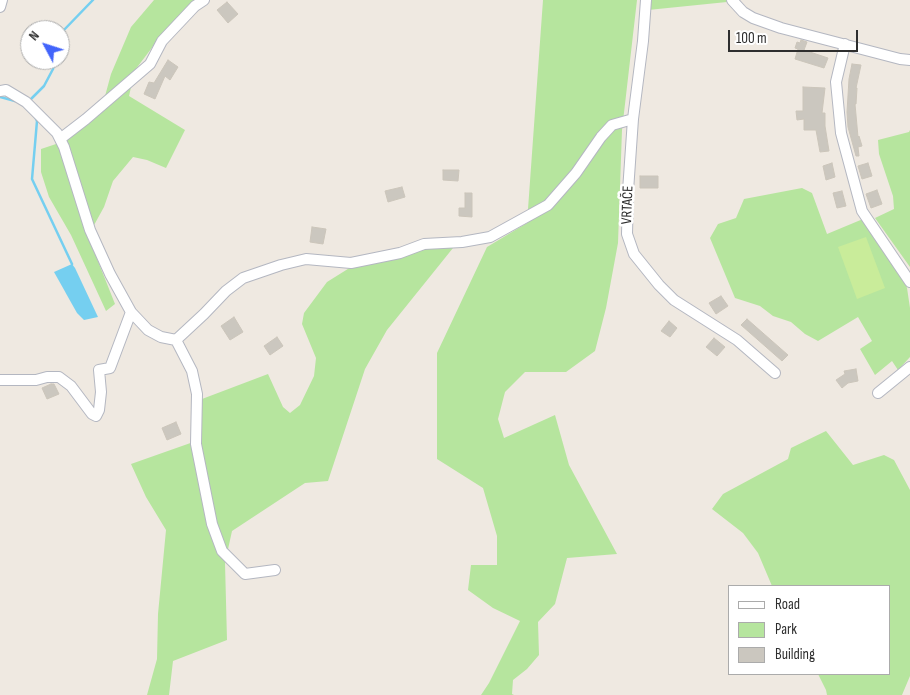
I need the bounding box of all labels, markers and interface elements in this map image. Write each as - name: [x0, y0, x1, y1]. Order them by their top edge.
- north arrow: [20, 20, 70, 70]
- scale bar: [730, 20, 860, 52]
- text: N: [25, 27, 43, 44]
- text: 100 m: [736, 29, 767, 48]
- street label: VRTAČE: [618, 185, 638, 225]
- legend: [728, 585, 890, 675]
- text: Road: [775, 595, 800, 614]
- text: Park: [775, 620, 797, 639]
- text: Building: [775, 645, 815, 664]

